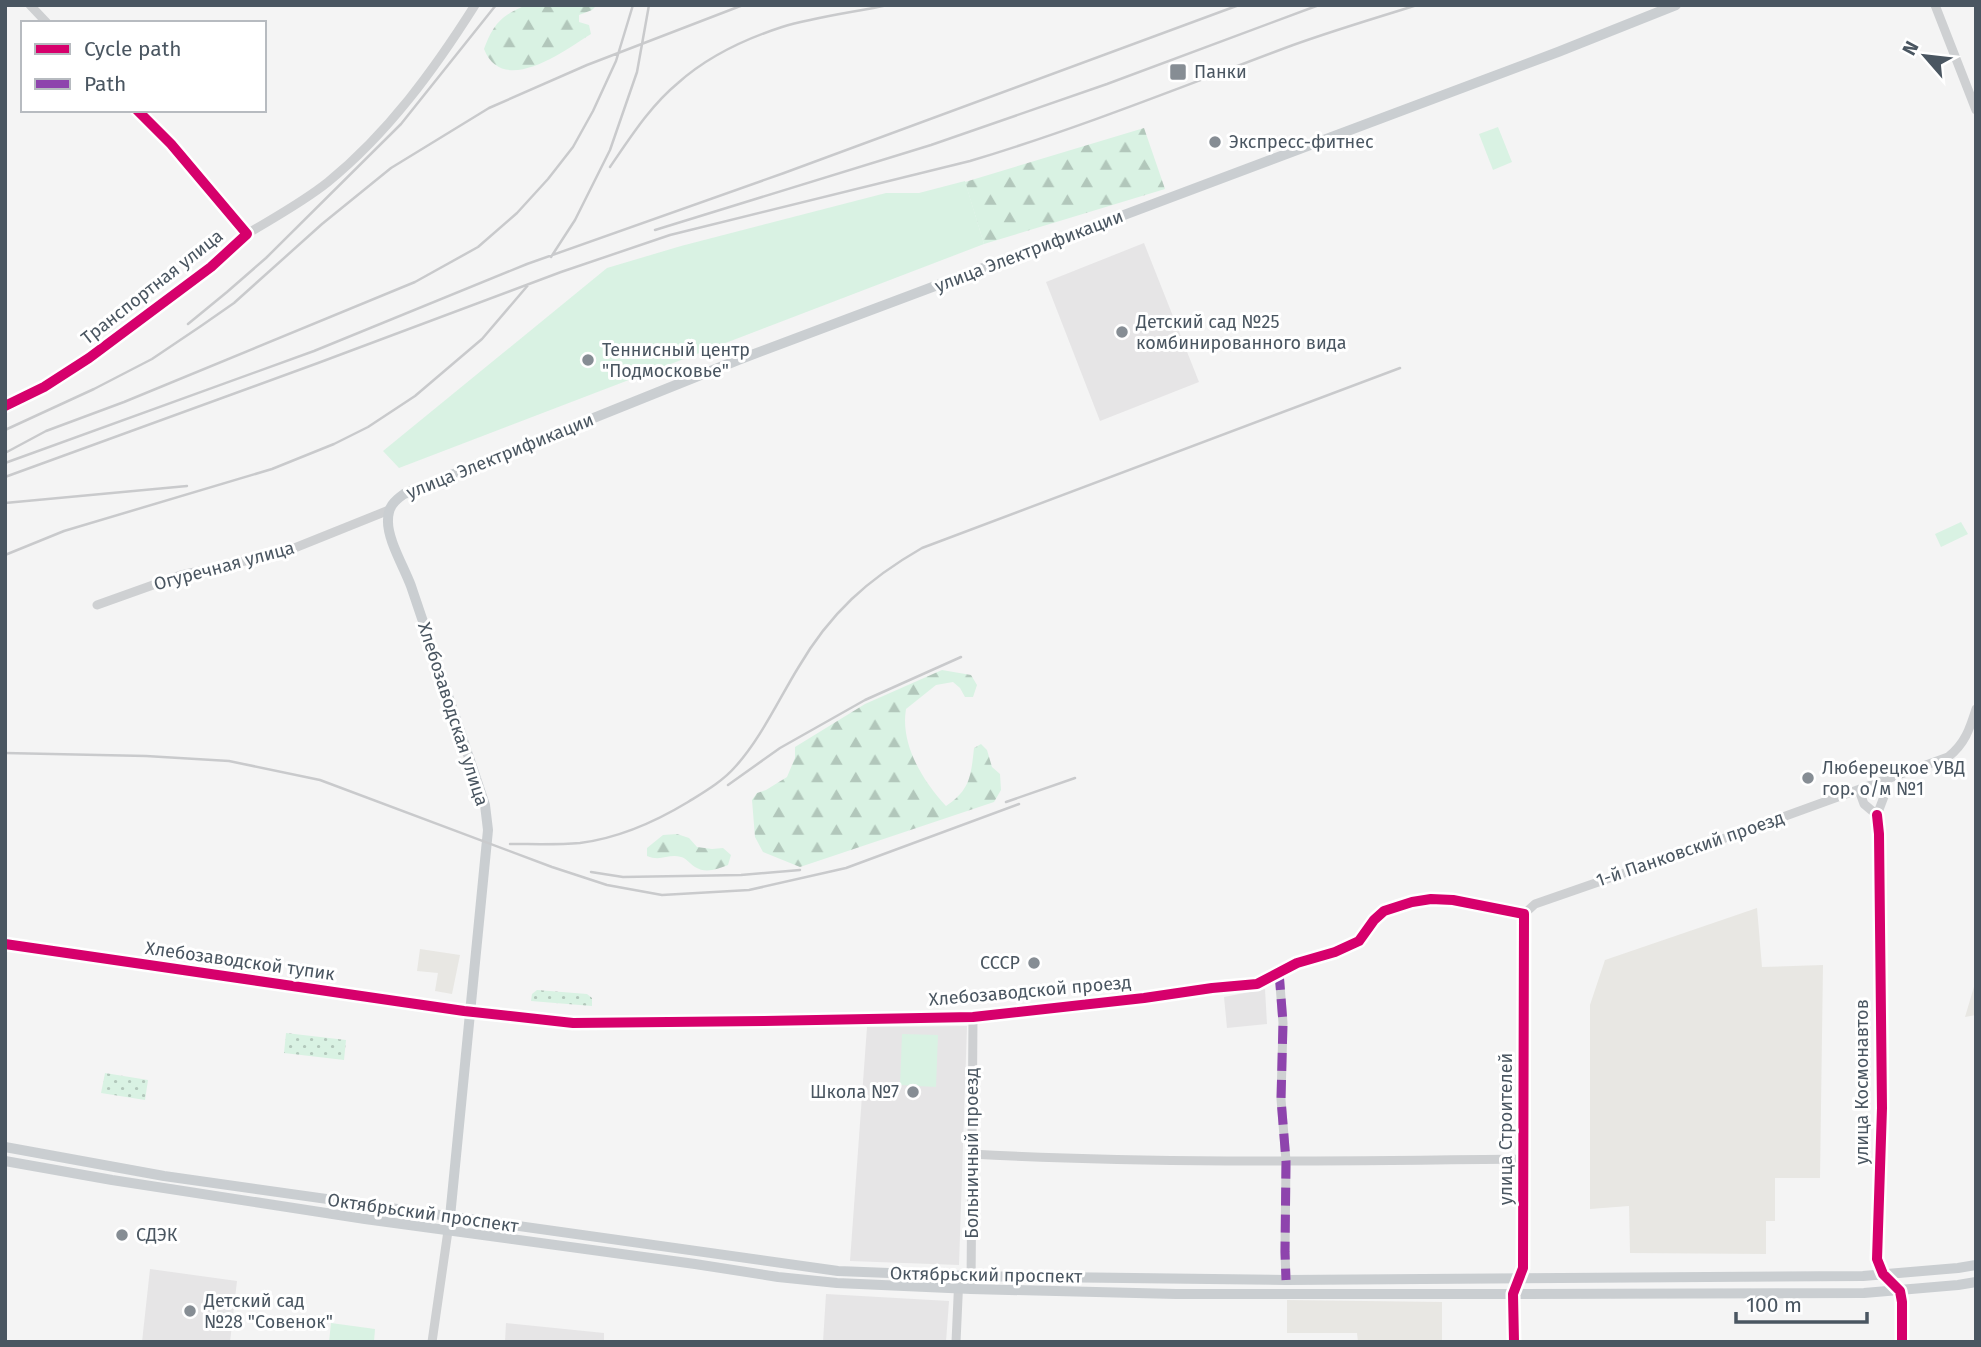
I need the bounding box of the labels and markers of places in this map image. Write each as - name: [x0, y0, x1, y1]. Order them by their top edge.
- place label: Панки: [1194, 61, 1247, 83]
- marker: Панки: [1168, 62, 1188, 82]
- place label: Экспресс-фитнес: [1229, 131, 1374, 153]
- marker: Экспресс-фитнес: [1207, 134, 1223, 150]
- place label: Детский сад №25 комбинированного вида: [1135, 311, 1347, 354]
- marker: Детский сад №25 комбинированного вида: [1114, 324, 1130, 340]
- place label: Теннисный центр "Подмосковье": [602, 339, 750, 382]
- marker: Теннисный центр "Подмосковье": [580, 352, 596, 368]
- place label: Люберецкое УВД гор. о/м №1: [1822, 757, 1965, 800]
- marker: Люберецкое УВД гор. о/м №1: [1800, 770, 1816, 786]
- place label: СССР: [980, 952, 1020, 974]
- marker: СССР: [1026, 955, 1042, 971]
- place label: Школа №7: [810, 1081, 899, 1103]
- marker: Школа №7: [905, 1084, 921, 1100]
- place label: СДЭК: [136, 1224, 178, 1246]
- marker: СДЭК: [114, 1227, 130, 1243]
- place label: Детский сад №28 "Совенок": [203, 1290, 333, 1333]
- marker: Детский сад №28 "Совенок": [182, 1303, 198, 1319]

